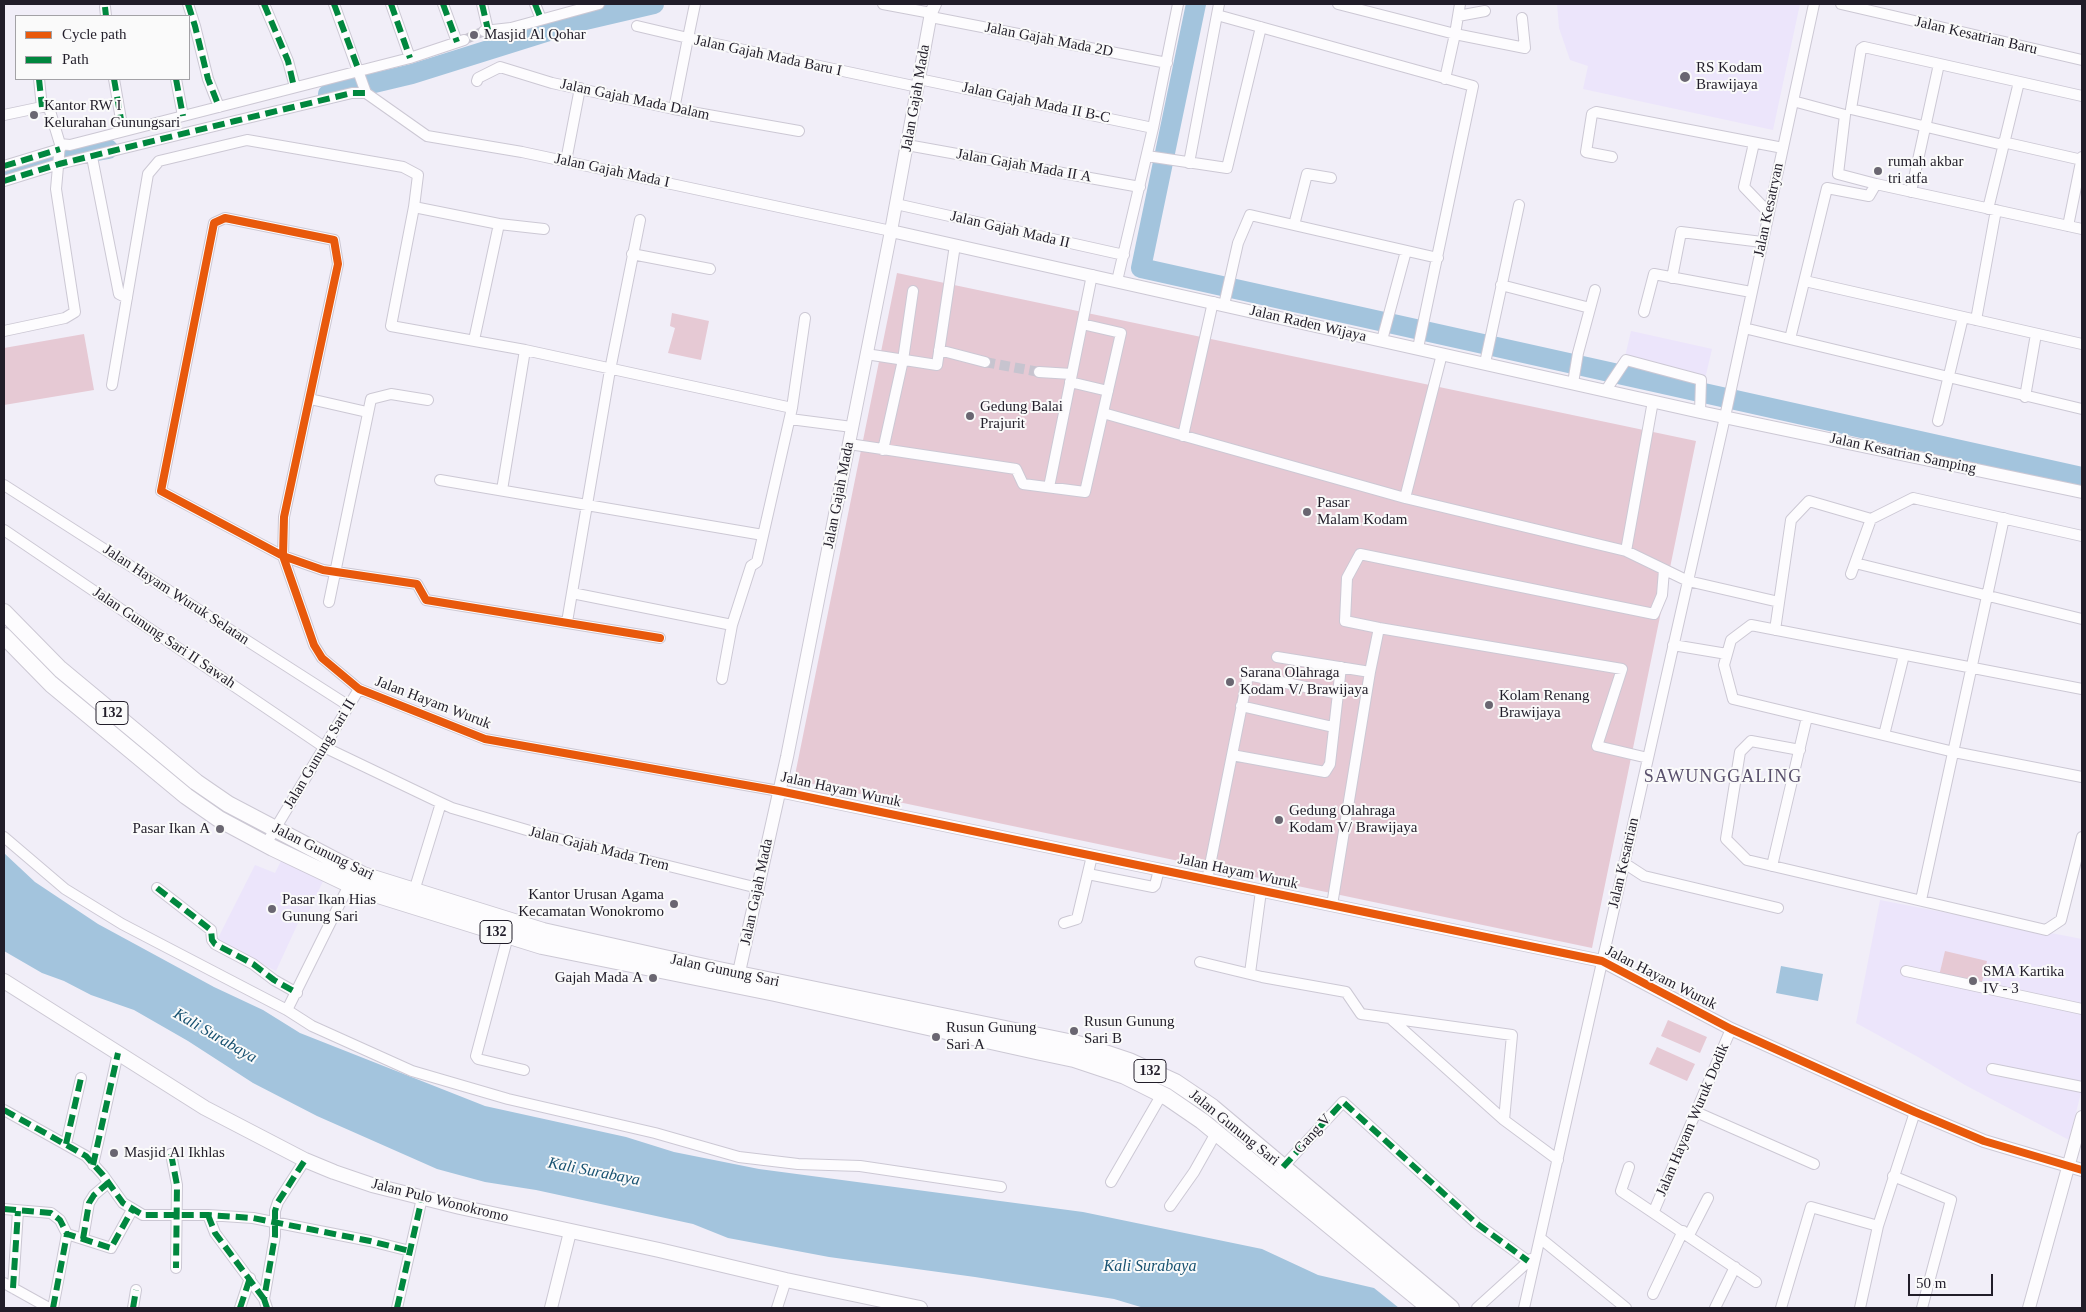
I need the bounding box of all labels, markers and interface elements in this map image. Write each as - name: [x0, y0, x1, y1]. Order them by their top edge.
- street label: Jalan Kesatrian Baru: [1913, 13, 2039, 59]
- legend: [15, 15, 190, 80]
- street label: Jalan Gajah Mada 2D: [983, 19, 1115, 61]
- text: Cycle path: [62, 26, 127, 42]
- place label: Masjid Al Qohar: [484, 26, 586, 44]
- marker: Masjid Al Qohar: [468, 29, 480, 41]
- street label: Jalan Gajah Mada Baru I: [693, 32, 843, 80]
- street label: Jalan Gajah Mada: [898, 43, 934, 153]
- text: Path: [62, 51, 89, 67]
- place label: RS Kodam Brawijaya: [1696, 59, 1762, 94]
- marker: RS Kodam Brawijaya: [1678, 70, 1692, 84]
- street label: Jalan Gajah Mada Dalam: [559, 75, 711, 125]
- street label: Jalan Gajah Mada II B-C: [960, 79, 1112, 127]
- place label: Kantor RW I Kelurahan Gunungsari: [44, 97, 180, 132]
- marker: Kantor RW I Kelurahan Gunungsari: [28, 109, 40, 121]
- street label: Jalan Gajah Mada II A: [955, 145, 1093, 187]
- street label: Jalan Gajah Mada I: [553, 150, 671, 192]
- place label: rumah akbar tri atfa: [1888, 153, 1963, 188]
- street label: Jalan Kesatryan: [1750, 161, 1788, 259]
- marker: rumah akbar tri atfa: [1872, 165, 1884, 177]
- street label: Jalan Gajah Mada II: [949, 208, 1071, 252]
- street label: Jalan Raden Wijaya: [1248, 302, 1368, 346]
- place label: Gedung Balai Prajurit: [980, 398, 1063, 433]
- marker: Gedung Balai Prajurit: [964, 410, 976, 422]
- street label: Jalan Kesatrian Samping: [1828, 430, 1978, 478]
- street label: Jalan Gajah Mada: [820, 440, 858, 550]
- place label: Pasar Malam Kodam: [1317, 494, 1407, 529]
- marker: Pasar Malam Kodam: [1301, 506, 1313, 518]
- street label: Jalan Hayam Wuruk Selatan: [100, 541, 252, 649]
- street label: Jalan Gunung Sari II Sawah: [89, 583, 239, 693]
- place label: Sarana Olahraga Kodam V/ Brawijaya: [1240, 664, 1368, 699]
- street label: Jalan Hayam Wuruk: [373, 673, 493, 733]
- marker: Sarana Olahraga Kodam V/ Brawijaya: [1224, 676, 1236, 688]
- place label: Kolam Renang Brawijaya: [1499, 687, 1589, 722]
- street label: Jalan Gunung Sari II: [280, 696, 360, 812]
- marker: Kolam Renang Brawijaya: [1483, 699, 1495, 711]
- road number: 132: [96, 701, 128, 724]
- district label: SAWUNGGALING: [1642, 766, 1804, 788]
- street label: Jalan Hayam Wuruk: [779, 768, 903, 812]
- place label: Gedung Olahraga Kodam V/ Brawijaya: [1289, 802, 1417, 837]
- marker: Gedung Olahraga Kodam V/ Brawijaya: [1273, 814, 1285, 826]
- street label: Jalan Kesatrian: [1605, 816, 1643, 910]
- place label: Pasar Ikan A: [133, 820, 210, 838]
- street label: Jalan Gunung Sari: [269, 820, 377, 884]
- marker: Pasar Ikan A: [214, 823, 226, 835]
- street label: Jalan Gajah Mada Trem: [527, 823, 671, 875]
- street label: Jalan Gajah Mada: [737, 837, 777, 947]
- street label: Jalan Hayam Wuruk: [1176, 850, 1300, 894]
- place label: Kantor Urusan Agama Kecamatan Wonokromo: [518, 886, 664, 921]
- place label: Pasar Ikan Hias Gunung Sari: [282, 891, 376, 926]
- marker: Kantor Urusan Agama Kecamatan Wonokromo: [668, 898, 680, 910]
- marker: Pasar Ikan Hias Gunung Sari: [266, 903, 278, 915]
- road number: 132: [480, 920, 512, 944]
- street label: Jalan Hayam Wuruk: [1602, 942, 1720, 1014]
- street label: Jalan Gunung Sari: [669, 951, 781, 991]
- place label: SMA Kartika IV - 3: [1983, 963, 2064, 998]
- place label: Gajah Mada A: [555, 969, 643, 987]
- marker: Gajah Mada A: [647, 972, 659, 984]
- marker: SMA Kartika IV - 3: [1967, 975, 1979, 987]
- water label: Kali Surabaya: [170, 1004, 260, 1068]
- place label: Rusun Gunung Sari B: [1084, 1013, 1174, 1048]
- place label: Rusun Gunung Sari A: [946, 1019, 1036, 1054]
- marker: Rusun Gunung Sari B: [1068, 1025, 1080, 1037]
- marker: Rusun Gunung Sari A: [930, 1031, 942, 1043]
- street label: Jalan Hayam Wuruk Dodik: [1653, 1041, 1733, 1199]
- road number: 132: [1134, 1060, 1166, 1082]
- street label: Jalan Gunung Sari: [1185, 1086, 1283, 1170]
- street label: Gang V: [1291, 1110, 1335, 1158]
- place label: Masjid Al Ikhlas: [124, 1144, 225, 1162]
- marker: Masjid Al Ikhlas: [108, 1147, 120, 1159]
- water label: Kali Surabaya: [547, 1154, 641, 1190]
- street label: Jalan Pulo Wonokromo: [370, 1175, 510, 1227]
- water label: Kali Surabaya: [1104, 1257, 1196, 1277]
- scale bar: [1911, 1264, 1996, 1296]
- text: 50 m: [1916, 1275, 1946, 1291]

